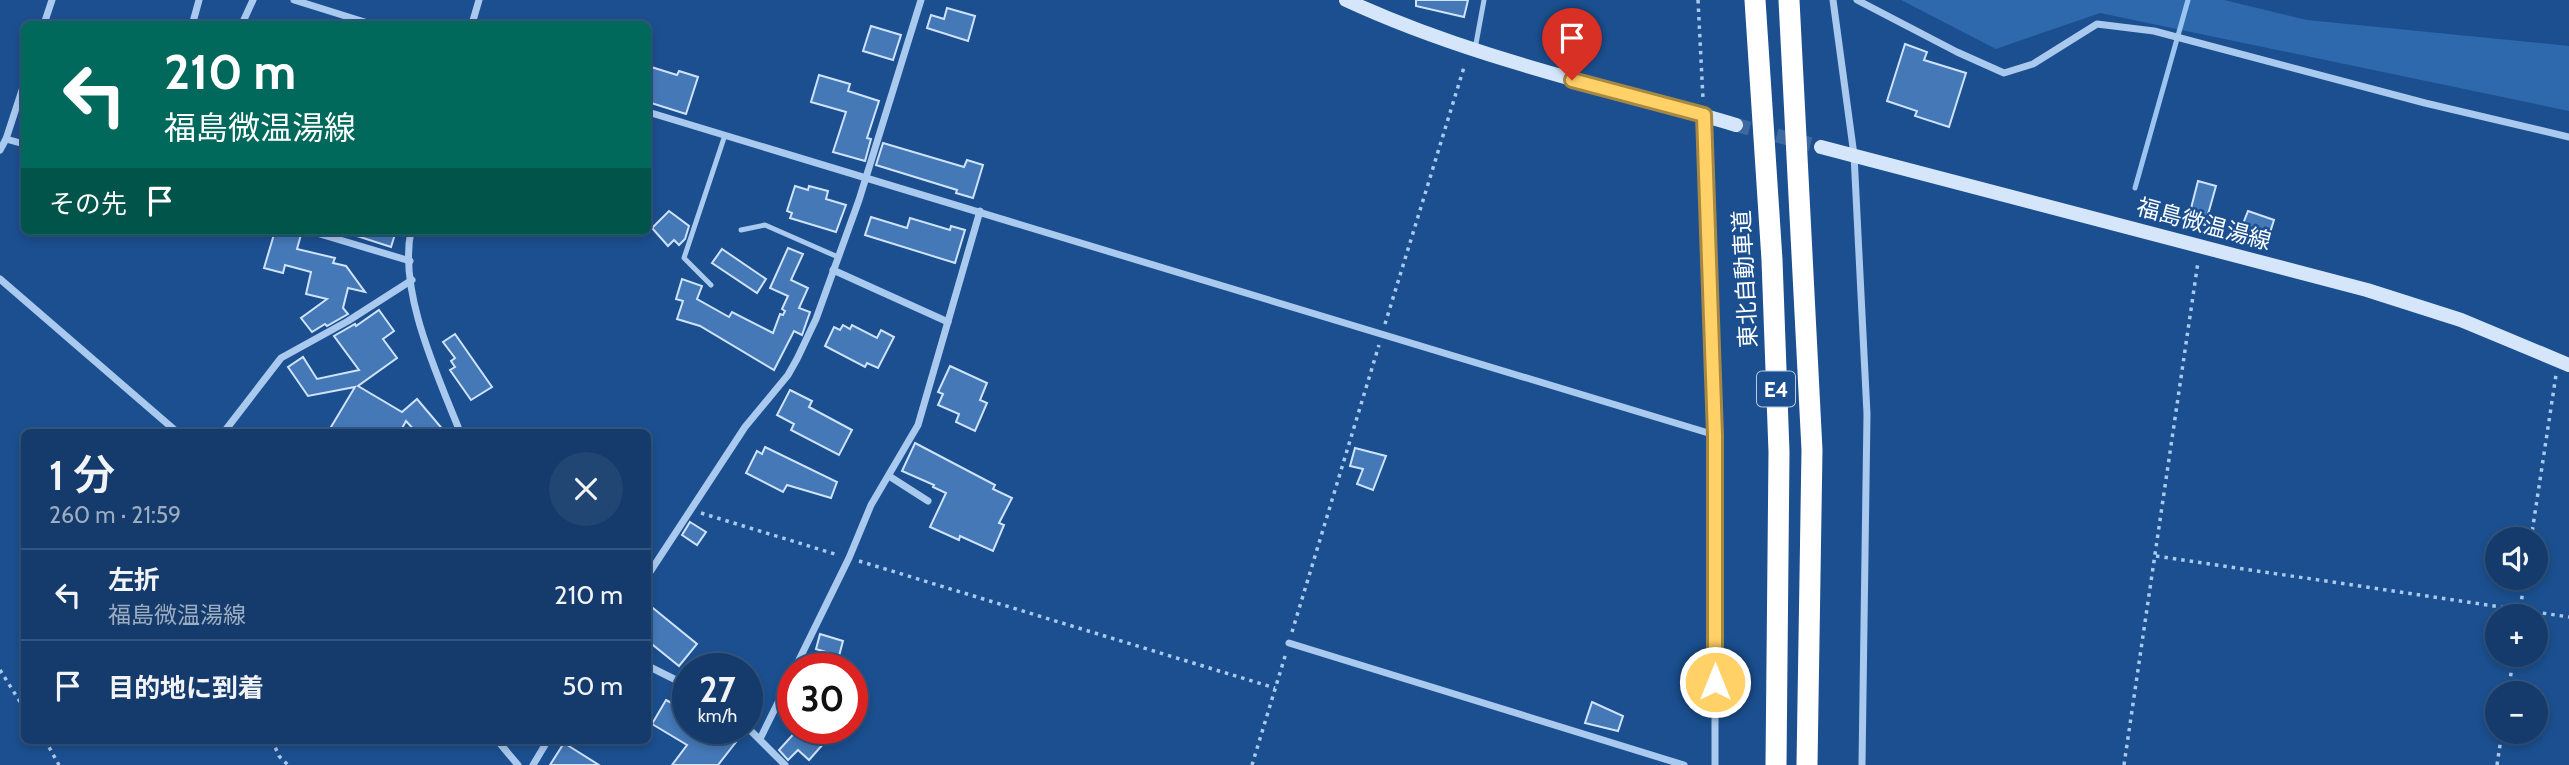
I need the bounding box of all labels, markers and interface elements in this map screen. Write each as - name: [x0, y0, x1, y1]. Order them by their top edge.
- pin: [1542, 8, 1602, 80]
- icon: arrive: [1553, 19, 1591, 57]
- text: 210 m: [164, 42, 296, 101]
- icon: left: [49, 49, 140, 140]
- text: 福島微温湯線: [164, 108, 356, 147]
- icon: arrive: [141, 182, 179, 220]
- text: その先: [49, 188, 127, 220]
- street label: 福島微温湯線: [2134, 193, 2274, 255]
- street label: 東北自動車道: [1727, 209, 1763, 349]
- road number: E4: [1757, 372, 1795, 406]
- text: 1 分: [49, 449, 115, 501]
- button: close: [549, 452, 623, 526]
- text: 260 m · 21:59: [49, 501, 181, 529]
- map controls: [2485, 527, 2548, 744]
- button: sound: [2485, 527, 2548, 590]
- text: 左折: [108, 564, 160, 596]
- icon: left: [49, 576, 87, 614]
- text: 210 m: [554, 579, 623, 611]
- text: 福島微温湯線: [108, 601, 246, 629]
- button: +: [2485, 604, 2548, 667]
- position arrow: [1678, 645, 1752, 719]
- speed limit sign: 30: [777, 653, 868, 744]
- icon: arrive: [49, 667, 87, 705]
- text: 27: [699, 668, 736, 711]
- text: 50 m: [562, 670, 623, 702]
- text: 目的地に到着: [108, 672, 264, 704]
- button: −: [2485, 681, 2548, 744]
- text: km/h: [698, 705, 737, 727]

